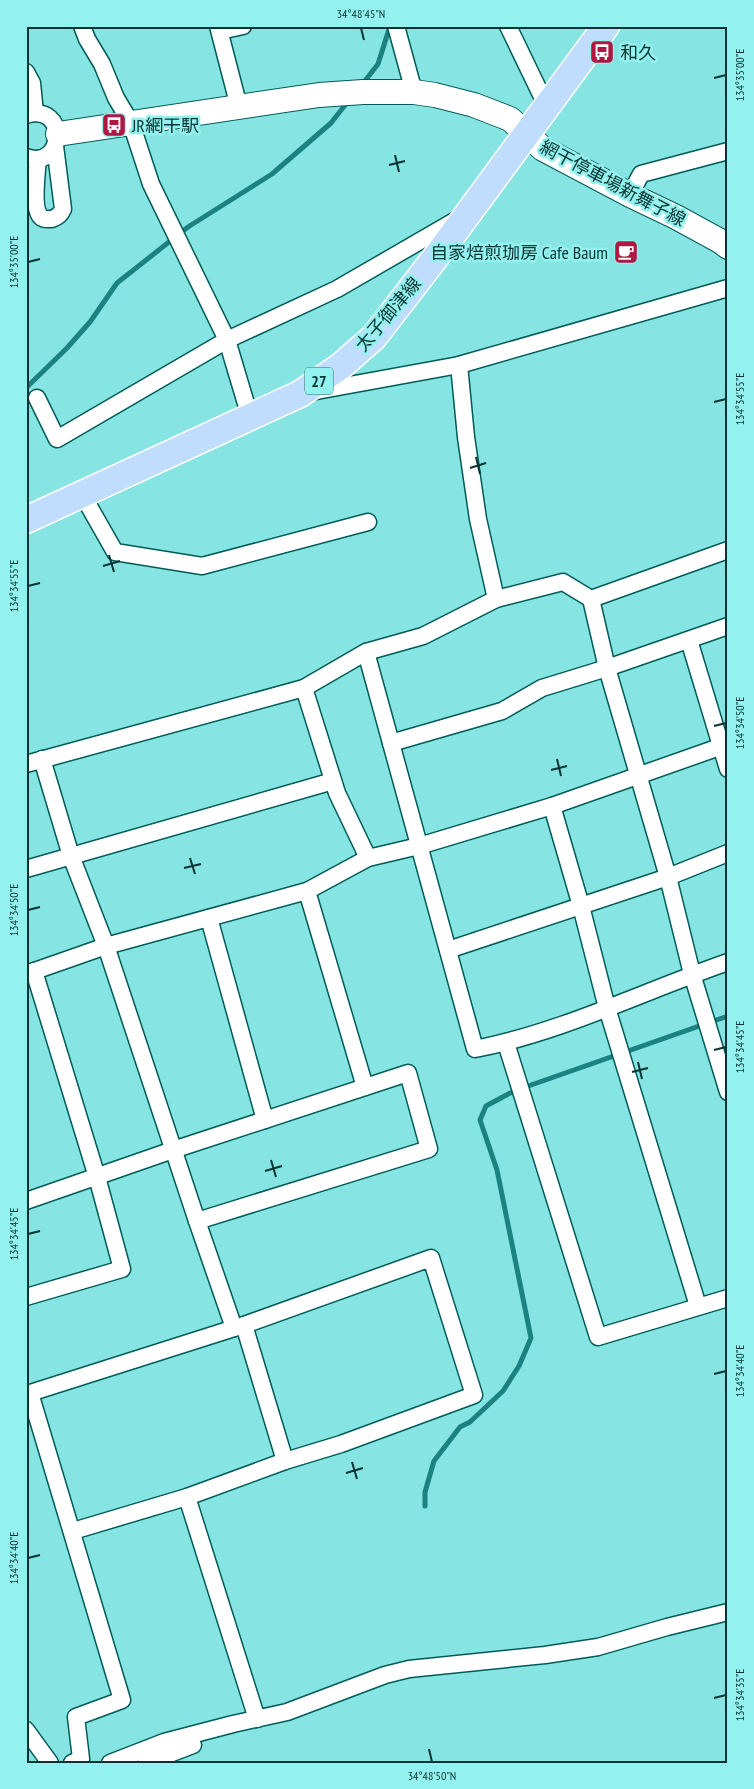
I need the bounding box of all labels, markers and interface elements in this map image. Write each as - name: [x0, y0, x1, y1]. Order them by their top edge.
- text: 34°48'45"N: [337, 6, 385, 21]
- bus stop icon: 和久: [589, 39, 615, 65]
- place label: 和久: [620, 41, 656, 64]
- text: 134°35'00"E: [732, 49, 747, 101]
- bus stop icon: JR網干駅: [101, 112, 127, 138]
- place label: JR網干駅: [131, 114, 199, 137]
- street label: 網干停車場新舞子線: [536, 135, 690, 231]
- text: 134°35'00"E: [6, 236, 21, 288]
- cafe icon: 自家焙煎珈房 Cafe Baum: [613, 239, 639, 265]
- place label: 自家焙煎珈房 Cafe Baum: [430, 241, 608, 264]
- street label: 太子御津線: [350, 272, 426, 356]
- road number: 27: [305, 368, 333, 394]
- text: 134°34'55"E: [732, 373, 747, 425]
- text: 134°34'55"E: [6, 560, 21, 612]
- text: 134°34'50"E: [732, 697, 747, 749]
- text: 134°34'50"E: [6, 884, 21, 936]
- text: 134°34'45"E: [732, 1021, 747, 1073]
- text: 134°34'45"E: [6, 1208, 21, 1260]
- text: 134°34'40"E: [732, 1345, 747, 1397]
- text: 134°34'40"E: [6, 1532, 21, 1584]
- text: 134°34'35"E: [732, 1669, 747, 1721]
- text: 34°48'50"N: [408, 1768, 456, 1783]

